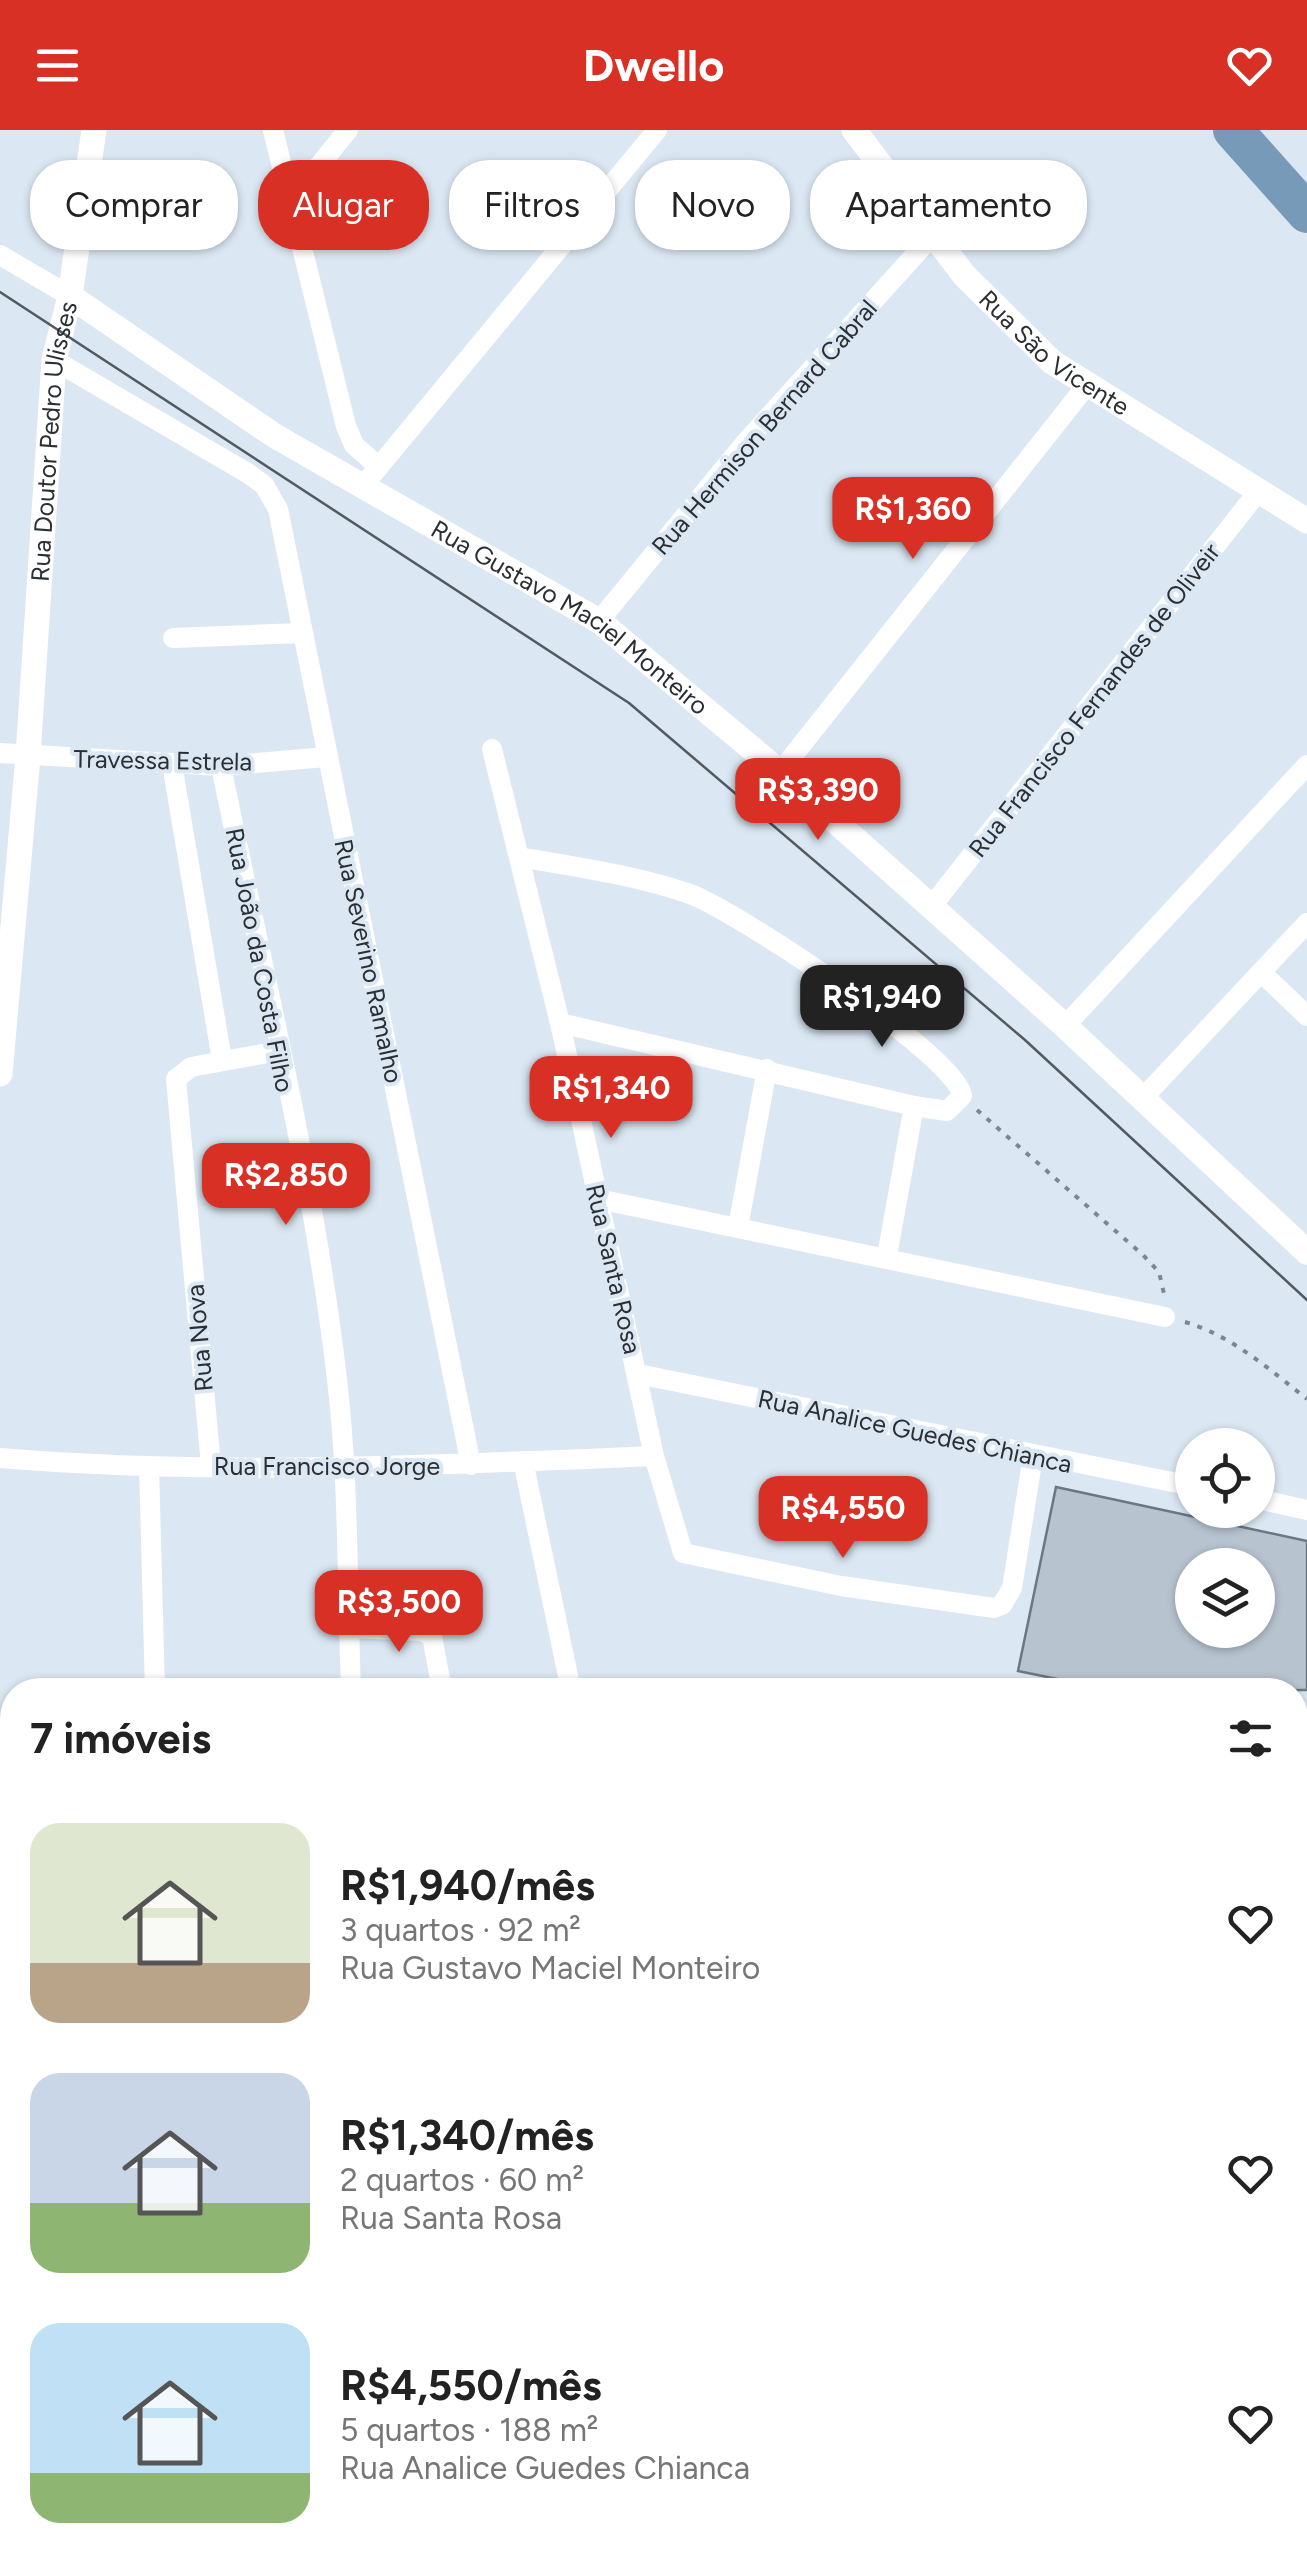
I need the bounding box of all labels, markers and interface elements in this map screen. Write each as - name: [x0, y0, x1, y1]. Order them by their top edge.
- icon: menu: [30, 38, 85, 93]
- text: Dwello: [583, 38, 724, 92]
- icon: heart: [1222, 38, 1277, 93]
- chip: Comprar: [30, 160, 238, 250]
- chip: Alugar: [258, 160, 429, 250]
- chip: Filtros: [449, 160, 615, 250]
- chip: Novo: [635, 160, 790, 250]
- chip: Apartamento: [810, 160, 1087, 250]
- street label: Rua São Vicente: [973, 284, 1135, 422]
- street label: Rua Hermison Bernard Cabral: [645, 293, 883, 561]
- street label: Rua Doutor Pedro Ulisses: [24, 298, 83, 583]
- pin: R$1,360: [821, 477, 1005, 562]
- text: R$1,360: [854, 490, 972, 528]
- street label: Rua Gustavo Maciel Monteiro: [426, 513, 715, 721]
- street label: Rua Francisco Fernandes de Oliveir: [962, 537, 1226, 863]
- street label: Travessa Estrela: [74, 743, 252, 777]
- pin: R$3,390: [726, 758, 910, 843]
- text: R$3,390: [757, 771, 879, 809]
- street label: Rua João da Costa Filho: [220, 825, 300, 1095]
- street label: Rua Severino Ramalho: [328, 836, 410, 1086]
- pin: R$1,940: [790, 965, 974, 1050]
- text: R$1,940: [822, 978, 942, 1016]
- pin: R$1,340: [519, 1056, 703, 1141]
- text: R$1,340: [552, 1069, 670, 1107]
- pin: R$2,850: [194, 1143, 378, 1228]
- text: R$2,850: [224, 1156, 348, 1194]
- street label: Rua Santa Rosa: [580, 1181, 648, 1357]
- street label: Rua Nova: [179, 1283, 219, 1393]
- street label: Rua Analice Guedes Chianca: [755, 1383, 1075, 1479]
- map controls: [1175, 1428, 1275, 1648]
- button: locate: [1175, 1428, 1275, 1528]
- street label: Rua Francisco Jorge: [214, 1451, 440, 1481]
- pin: R$4,550: [751, 1476, 935, 1561]
- text: R$4,550: [781, 1489, 905, 1527]
- button: layers: [1175, 1548, 1275, 1648]
- pin: R$3,500: [307, 1570, 491, 1655]
- text: R$3,500: [337, 1583, 461, 1621]
- icon: filters: [1223, 1711, 1278, 1766]
- text: 7 imóveis: [30, 1713, 211, 1764]
- text: R$1,940/mês: [340, 1860, 595, 1911]
- icon: home: [110, 1863, 230, 1983]
- icon: heart: [1223, 1896, 1278, 1951]
- text: 3 quartos · 92 m²: [340, 1911, 581, 1949]
- text: Rua Gustavo Maciel Monteiro: [340, 1949, 760, 1987]
- text: R$1,340/mês: [340, 2110, 594, 2161]
- icon: home: [110, 2113, 230, 2233]
- icon: heart: [1223, 2146, 1278, 2201]
- text: 2 quartos · 60 m²: [340, 2161, 584, 2199]
- text: Rua Santa Rosa: [340, 2199, 562, 2237]
- text: R$4,550/mês: [340, 2360, 602, 2411]
- icon: home: [110, 2363, 230, 2483]
- icon: heart: [1223, 2396, 1278, 2451]
- text: 5 quartos · 188 m²: [340, 2411, 598, 2449]
- text: Rua Analice Guedes Chianca: [340, 2449, 750, 2487]

